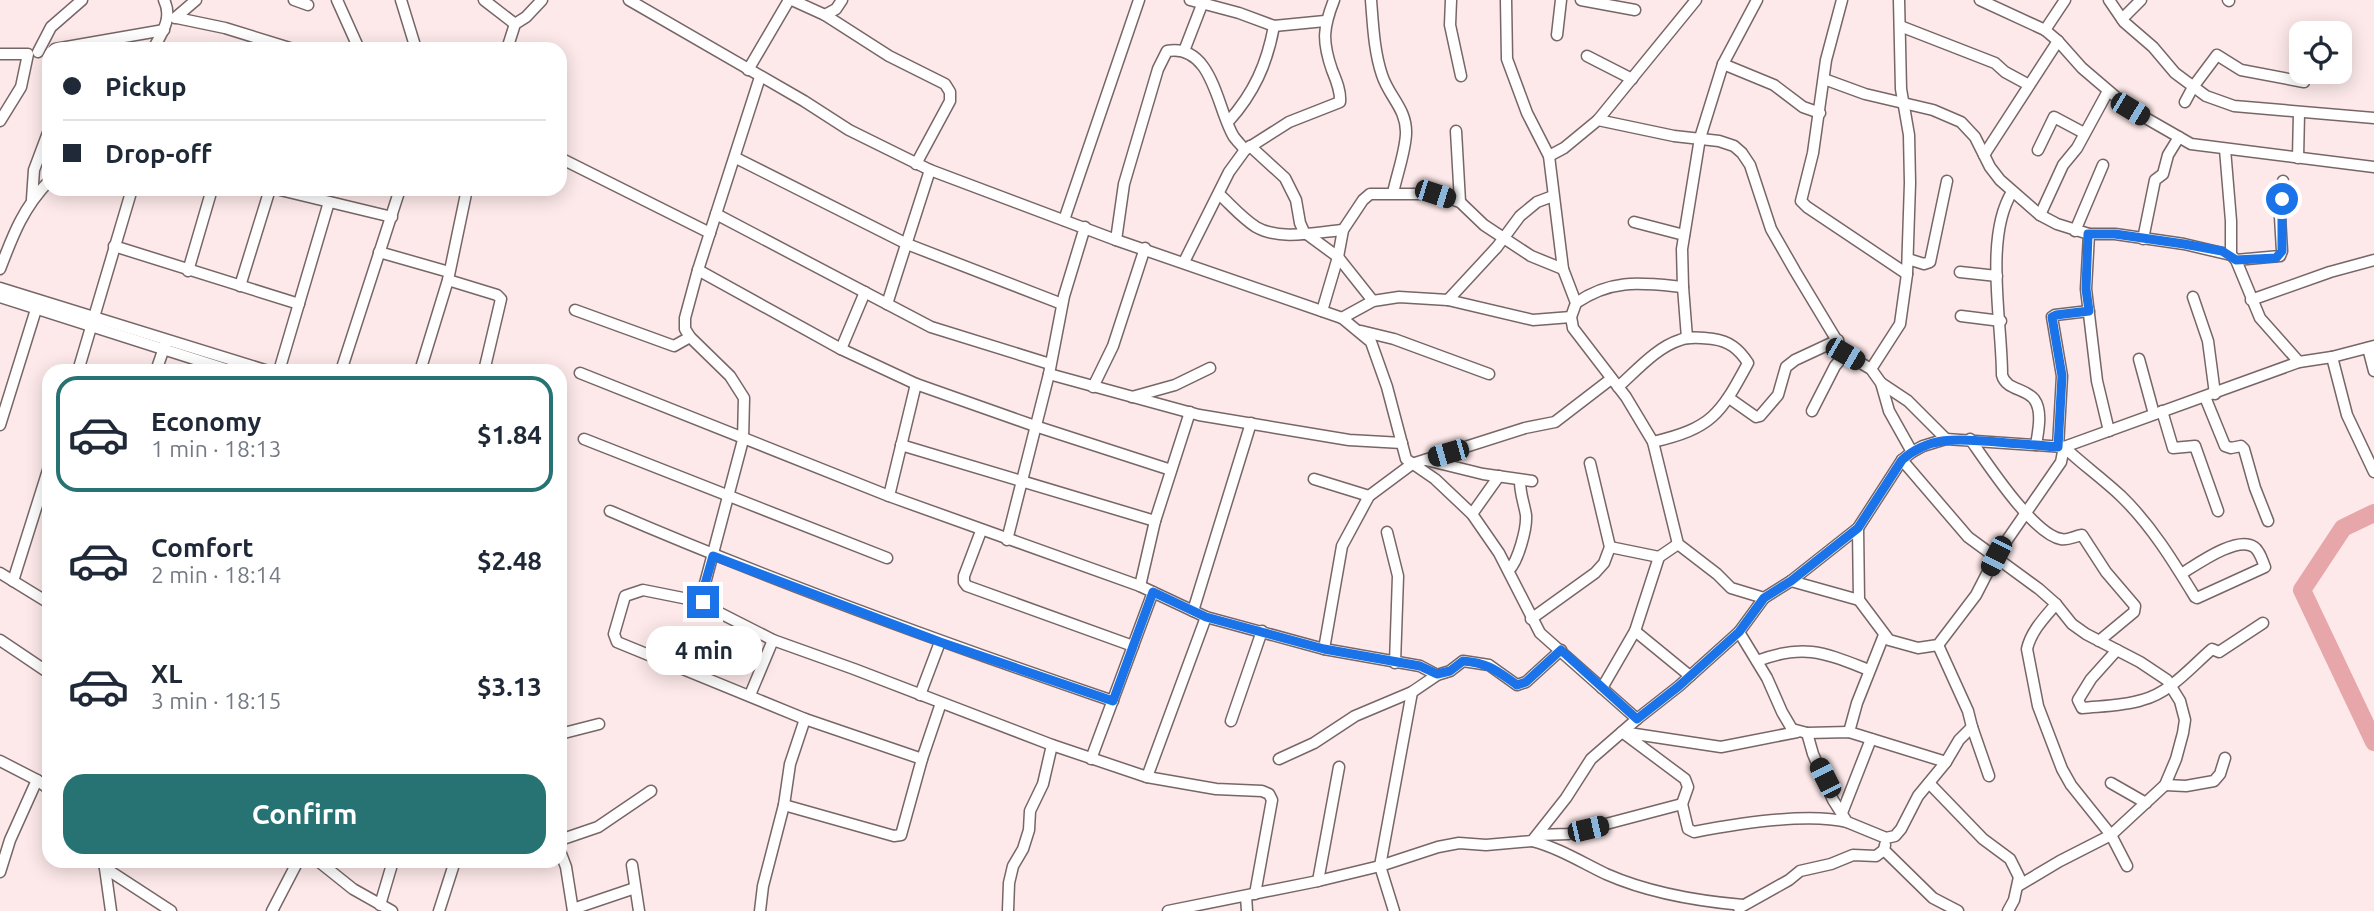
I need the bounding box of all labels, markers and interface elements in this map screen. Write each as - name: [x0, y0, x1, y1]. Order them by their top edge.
- map controls: [2289, 21, 2352, 84]
- button: locate: [2289, 21, 2352, 84]
- text: Pickup: [105, 72, 187, 101]
- car: [2107, 89, 2154, 129]
- text: Drop-off: [105, 139, 212, 168]
- car: [1412, 178, 1459, 210]
- route start: [2266, 183, 2298, 215]
- car: [1822, 334, 1869, 374]
- icon: car: [67, 403, 130, 466]
- text: Economy: [151, 407, 261, 436]
- text: $1.84: [477, 420, 542, 449]
- text: 1 min · 18:13: [151, 436, 282, 461]
- car: [1425, 437, 1472, 469]
- icon: car: [67, 529, 130, 592]
- text: Comfort: [151, 533, 254, 562]
- car: [1978, 533, 2015, 579]
- text: $2.48: [477, 546, 542, 575]
- text: 2 min · 18:14: [151, 562, 282, 587]
- route end: [687, 586, 719, 618]
- callout: 4 min: [645, 626, 761, 676]
- text: 4 min: [675, 638, 733, 663]
- icon: car: [67, 655, 130, 718]
- text: XL: [151, 659, 182, 688]
- text: $3.13: [477, 672, 542, 701]
- text: 3 min · 18:15: [151, 688, 282, 713]
- car: [1807, 755, 1844, 801]
- button: Confirm: [63, 774, 546, 854]
- car: [1566, 814, 1611, 844]

